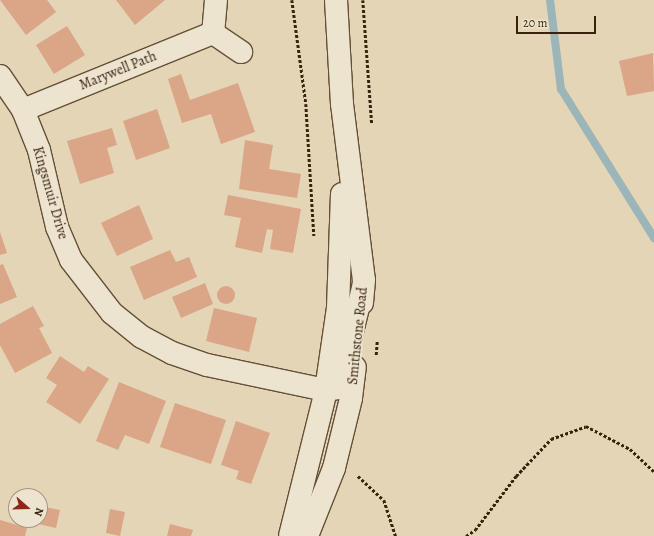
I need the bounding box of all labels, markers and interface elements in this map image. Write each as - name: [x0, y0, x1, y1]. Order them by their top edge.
- scale bar: [518, 8, 598, 34]
- text: 20 m: [523, 15, 547, 31]
- street label: Marywell Path: [77, 48, 159, 94]
- street label: Kingsmuir Drive: [29, 145, 71, 241]
- street label: Smithstone Road: [345, 286, 371, 386]
- north arrow: [8, 488, 48, 528]
- text: N: [30, 506, 47, 518]

